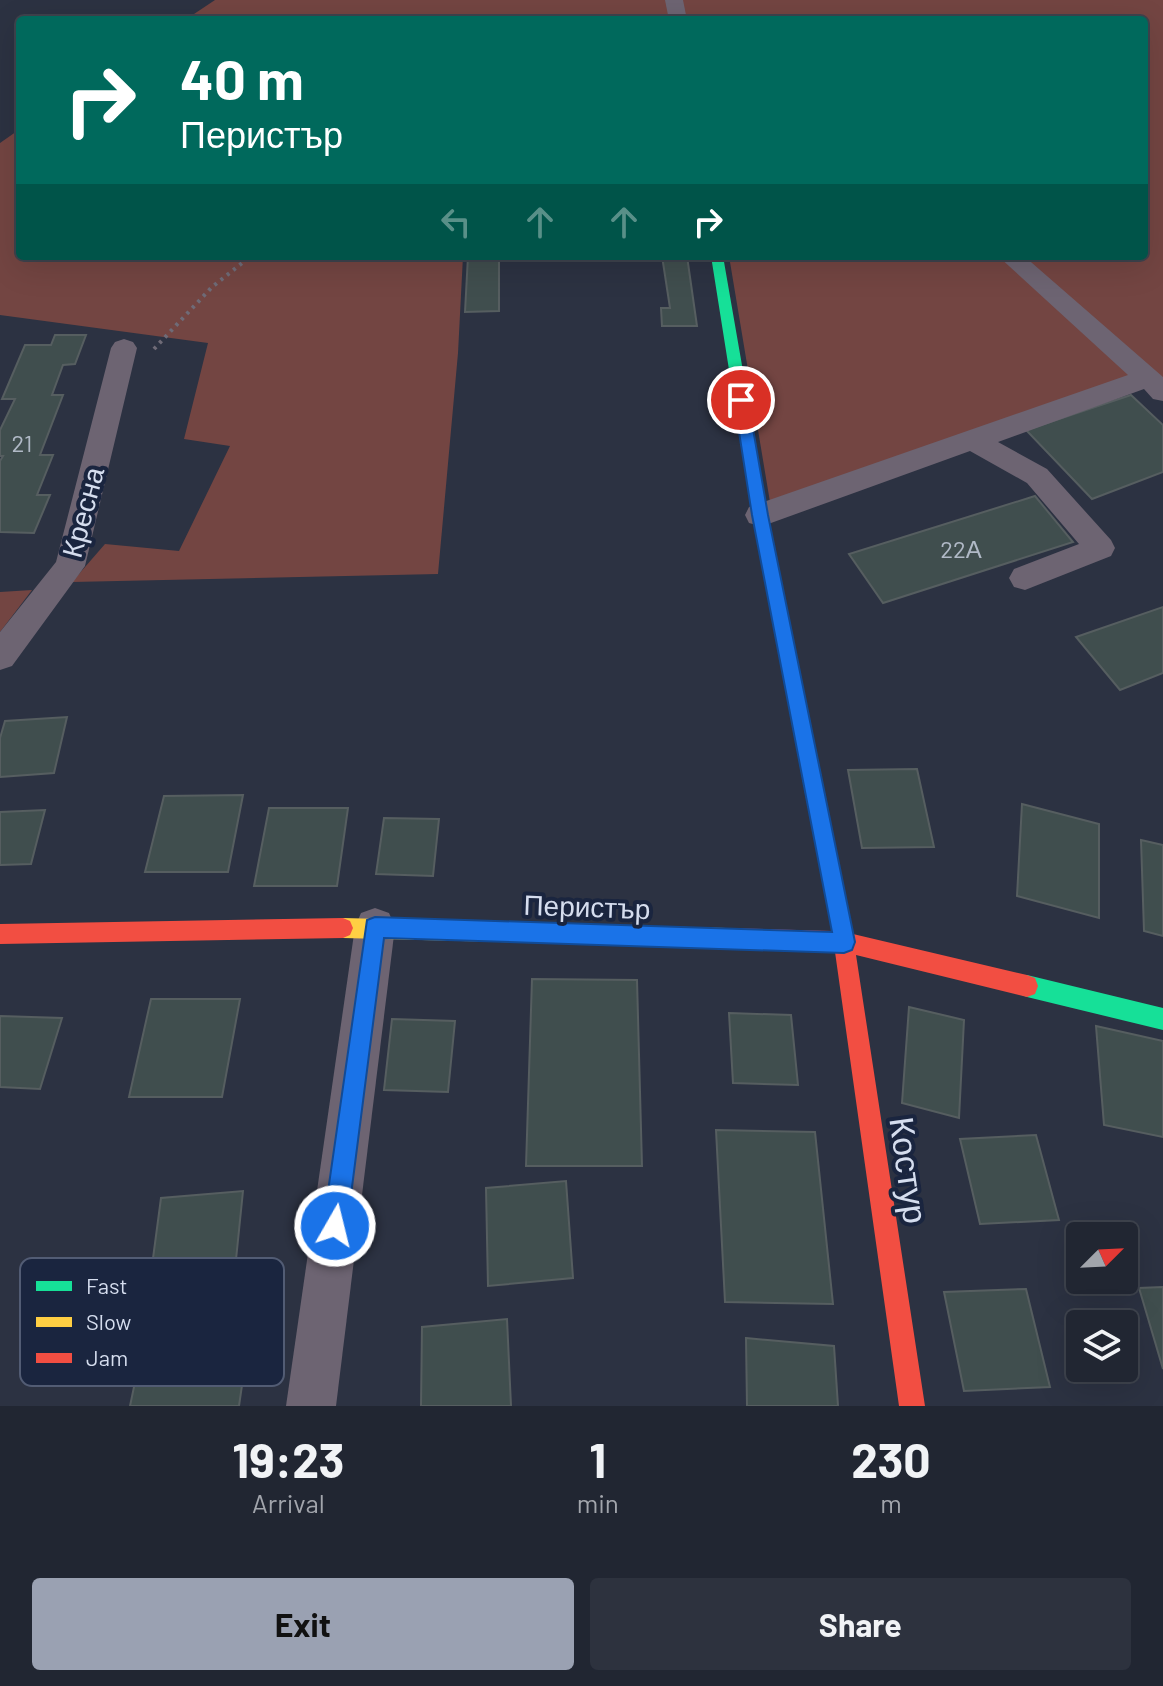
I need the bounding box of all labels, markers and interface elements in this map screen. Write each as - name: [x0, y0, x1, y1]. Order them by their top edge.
- text: 40 m: [180, 44, 304, 111]
- icon: right: [48, 48, 152, 152]
- text: Перистър: [180, 112, 343, 155]
- icon: left: [434, 200, 478, 244]
- icon: ahead: [518, 200, 562, 244]
- icon: ahead: [602, 200, 646, 244]
- icon: right: [686, 200, 730, 244]
- pin: [707, 366, 775, 434]
- icon: arrive: [719, 378, 763, 422]
- house number: 21: [12, 428, 32, 457]
- street label: Кресна: [54, 463, 110, 561]
- house number: 22А: [940, 534, 982, 563]
- street label: Перистър: [523, 887, 651, 925]
- street label: Костур: [882, 1114, 938, 1226]
- position arrow: [293, 1184, 377, 1268]
- north arrow: [1066, 1222, 1138, 1294]
- map controls: [1066, 1222, 1138, 1382]
- legend: [20, 1258, 284, 1386]
- text: Fast: [86, 1272, 128, 1298]
- text: Slow: [86, 1308, 131, 1334]
- button: layers: [1066, 1310, 1138, 1382]
- text: Jam: [86, 1344, 128, 1370]
- text: 19:23: [232, 1430, 344, 1488]
- text: 1: [589, 1430, 606, 1488]
- text: 230: [851, 1430, 931, 1488]
- text: Arrival: [252, 1487, 325, 1518]
- text: min: [577, 1487, 619, 1518]
- text: m: [880, 1487, 902, 1518]
- button: Exit: [32, 1578, 574, 1670]
- button: Share: [590, 1578, 1131, 1670]

